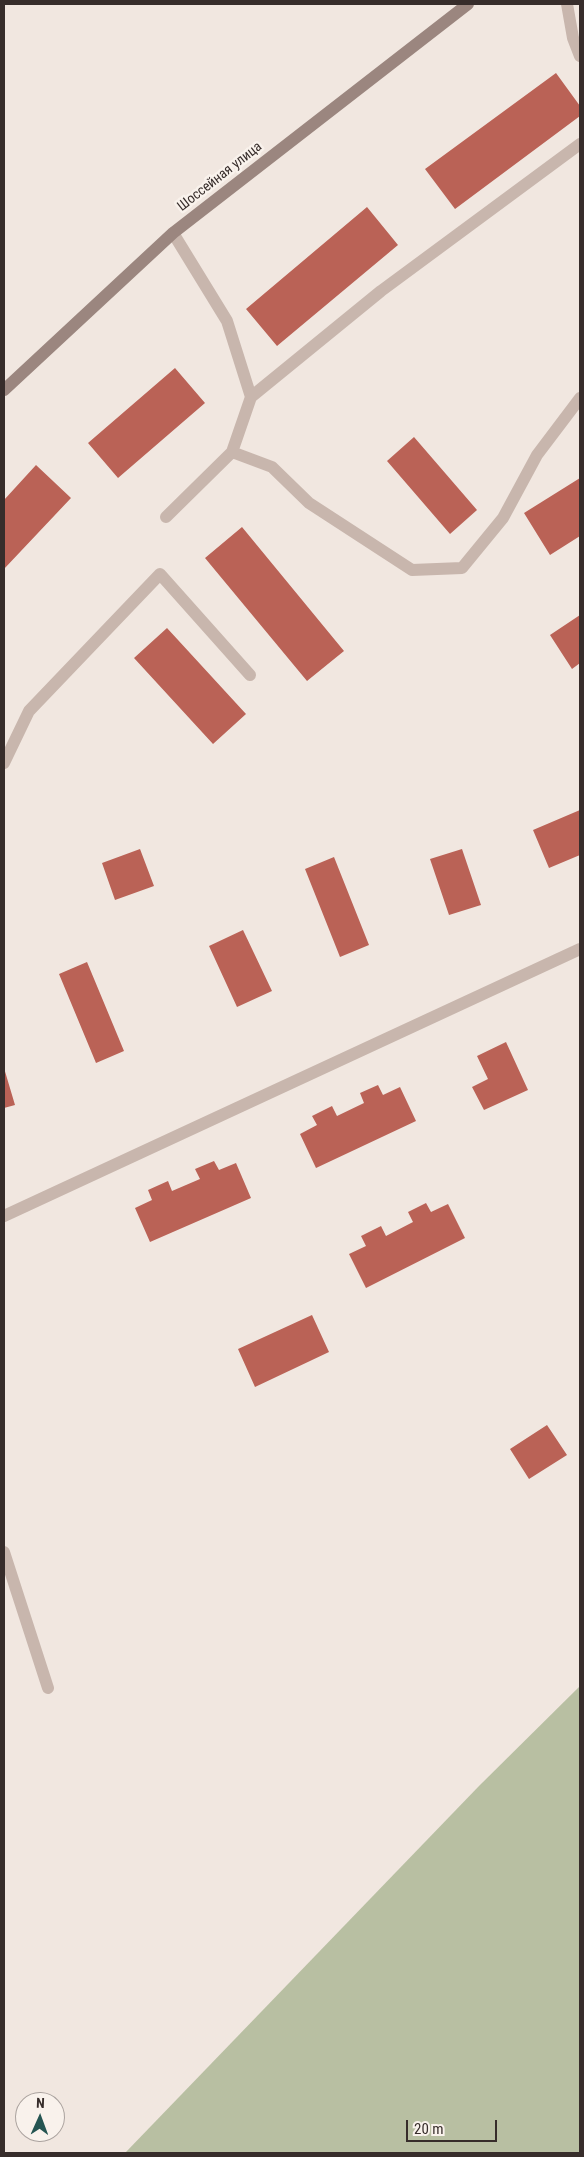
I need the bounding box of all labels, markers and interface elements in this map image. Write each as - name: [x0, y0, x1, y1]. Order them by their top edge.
- street label: Шоссейная улица: [174, 139, 266, 215]
- north arrow: [15, 2092, 65, 2142]
- text: N: [36, 2095, 45, 2111]
- scale bar: [409, 2110, 500, 2142]
- text: 20 m: [414, 2120, 444, 2138]

